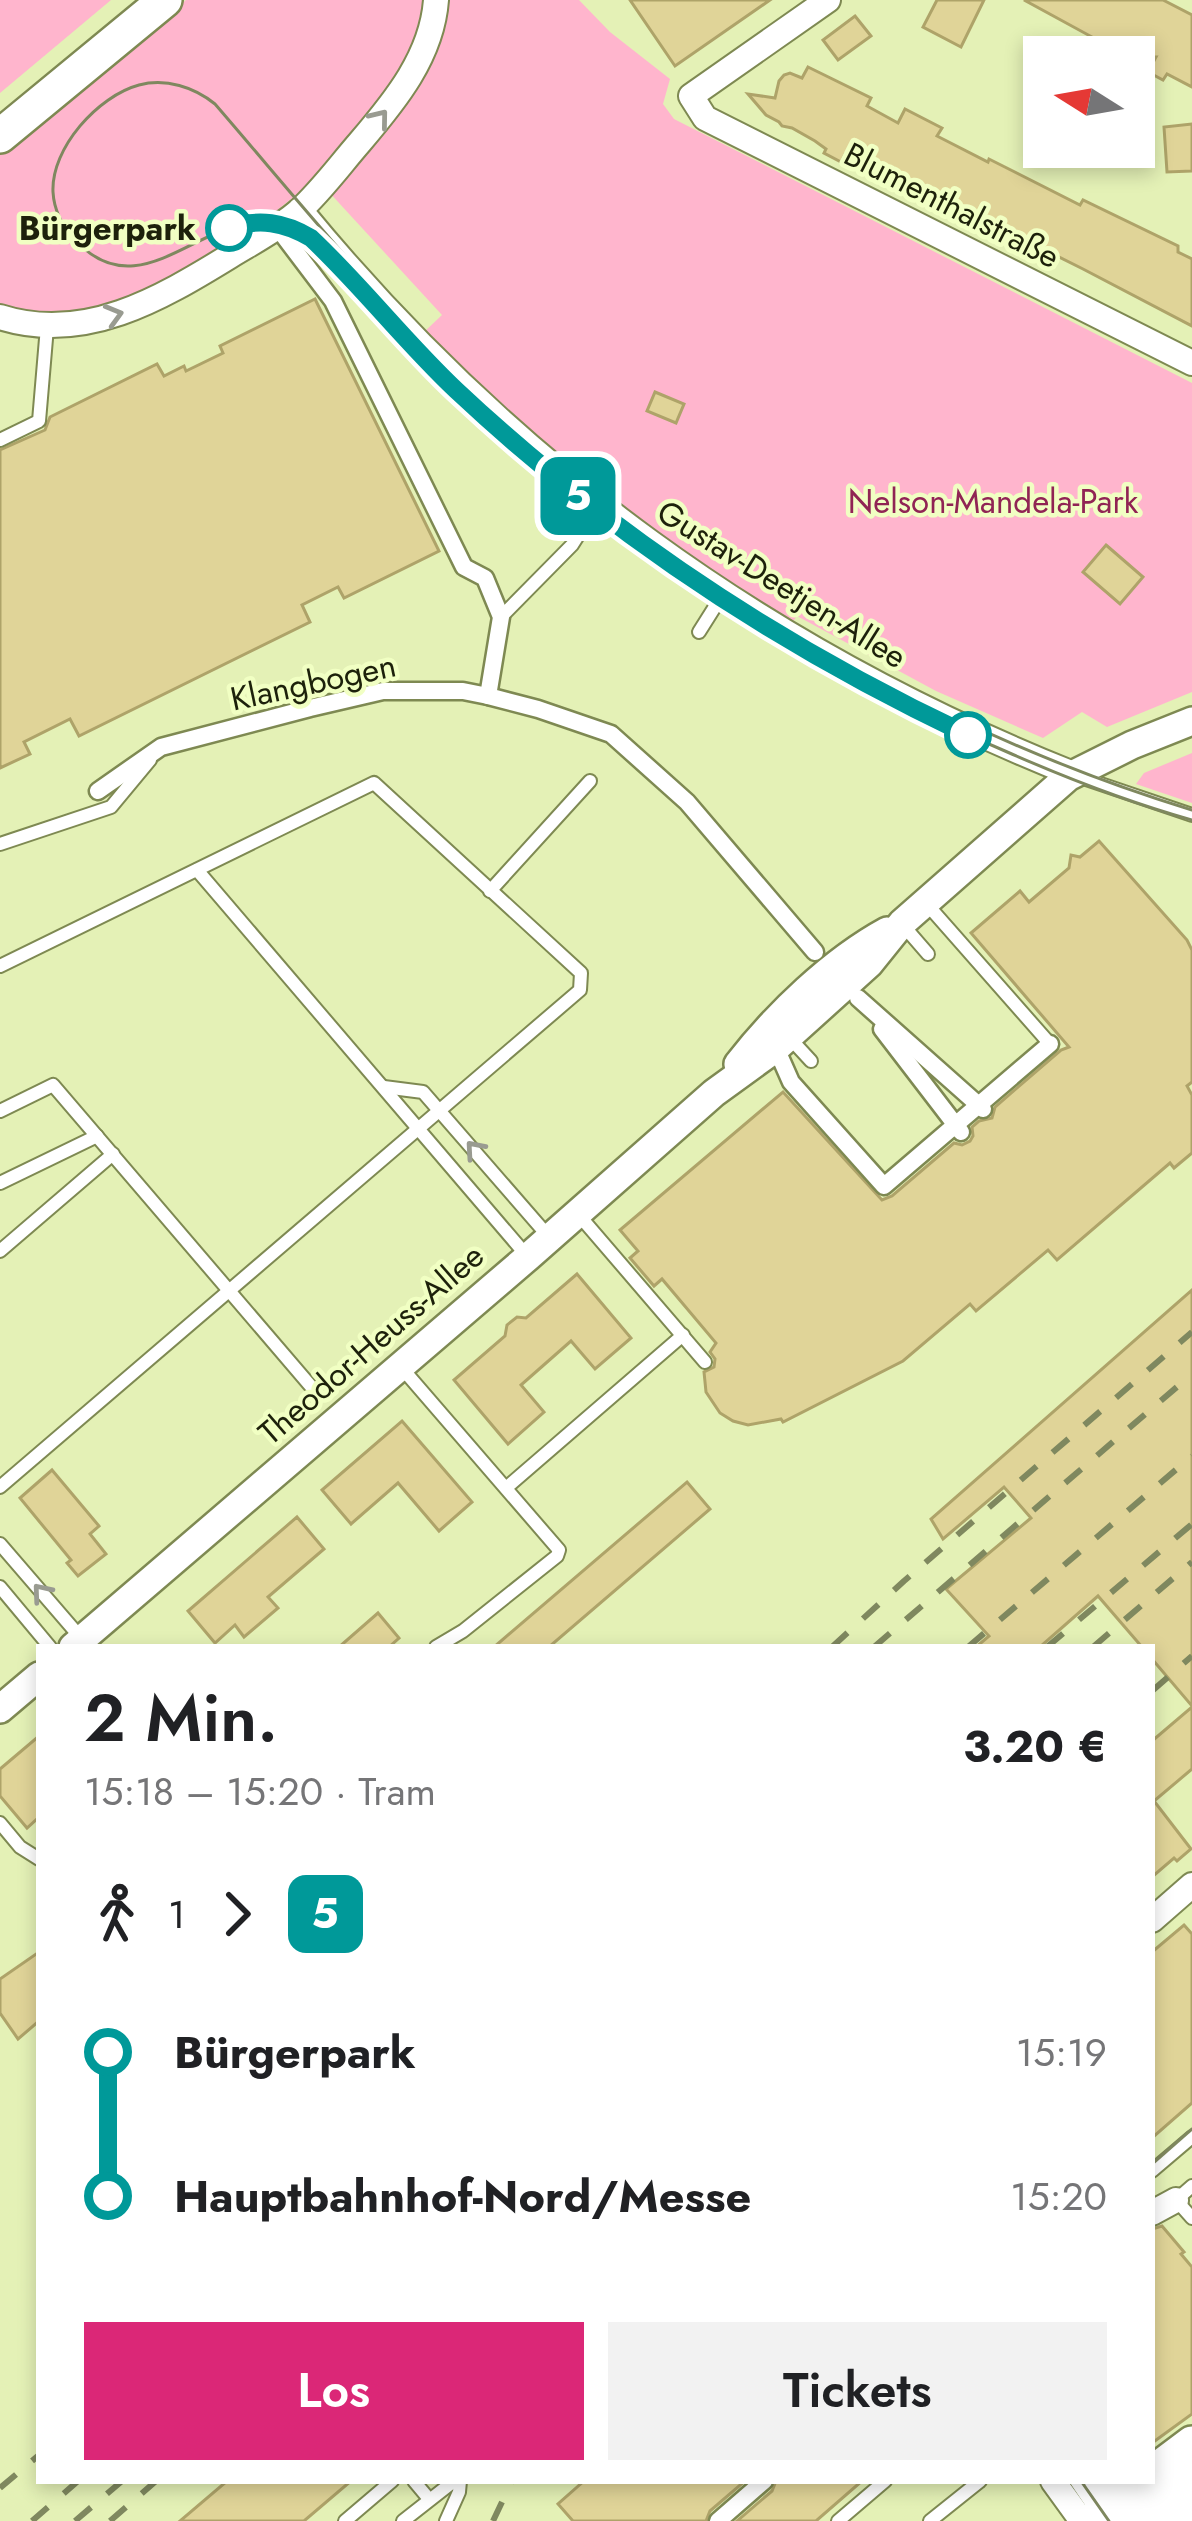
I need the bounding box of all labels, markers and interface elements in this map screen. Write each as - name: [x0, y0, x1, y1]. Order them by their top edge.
- north arrow: [1023, 36, 1155, 168]
- map controls: [1023, 36, 1155, 168]
- one-way arrow: [365, 110, 387, 132]
- street label: Blumenthalstraße: [836, 130, 1068, 280]
- place label: Bürgerpark: [19, 205, 196, 252]
- marker: Bürgerpark: [207, 206, 251, 250]
- one-way arrow: [103, 304, 124, 329]
- line badge: 5: [539, 457, 617, 535]
- text: 5: [564, 465, 592, 526]
- park label: Nelson-Mandela-Park: [848, 478, 1139, 525]
- street label: Gustav-Deetjen-Allee: [648, 488, 916, 680]
- street label: Klangbogen: [226, 642, 400, 722]
- unlabelled marker: [946, 713, 990, 757]
- one-way arrow: [466, 1141, 488, 1163]
- street label: Theodor-Heuss-Allee: [248, 1233, 494, 1455]
- one-way arrow: [34, 1584, 55, 1605]
- text: 2 Min.: [84, 1670, 278, 1766]
- text: 3.20 €: [963, 1714, 1107, 1779]
- text: 15:18 – 15:20 · Tram: [84, 1763, 436, 1820]
- icon: walk: [84, 1881, 150, 1947]
- icon: forward: [204, 1881, 270, 1947]
- text: 5: [312, 1883, 339, 1944]
- text: 1: [168, 1886, 186, 1943]
- text: Bürgerpark: [174, 2020, 416, 2085]
- text: 15:19: [1016, 2024, 1107, 2081]
- text: Hauptbahnhof-Nord/Messe: [174, 2164, 751, 2229]
- text: 15:20: [1010, 2168, 1107, 2225]
- button: Los: [84, 2322, 584, 2460]
- button: Tickets: [608, 2322, 1107, 2460]

